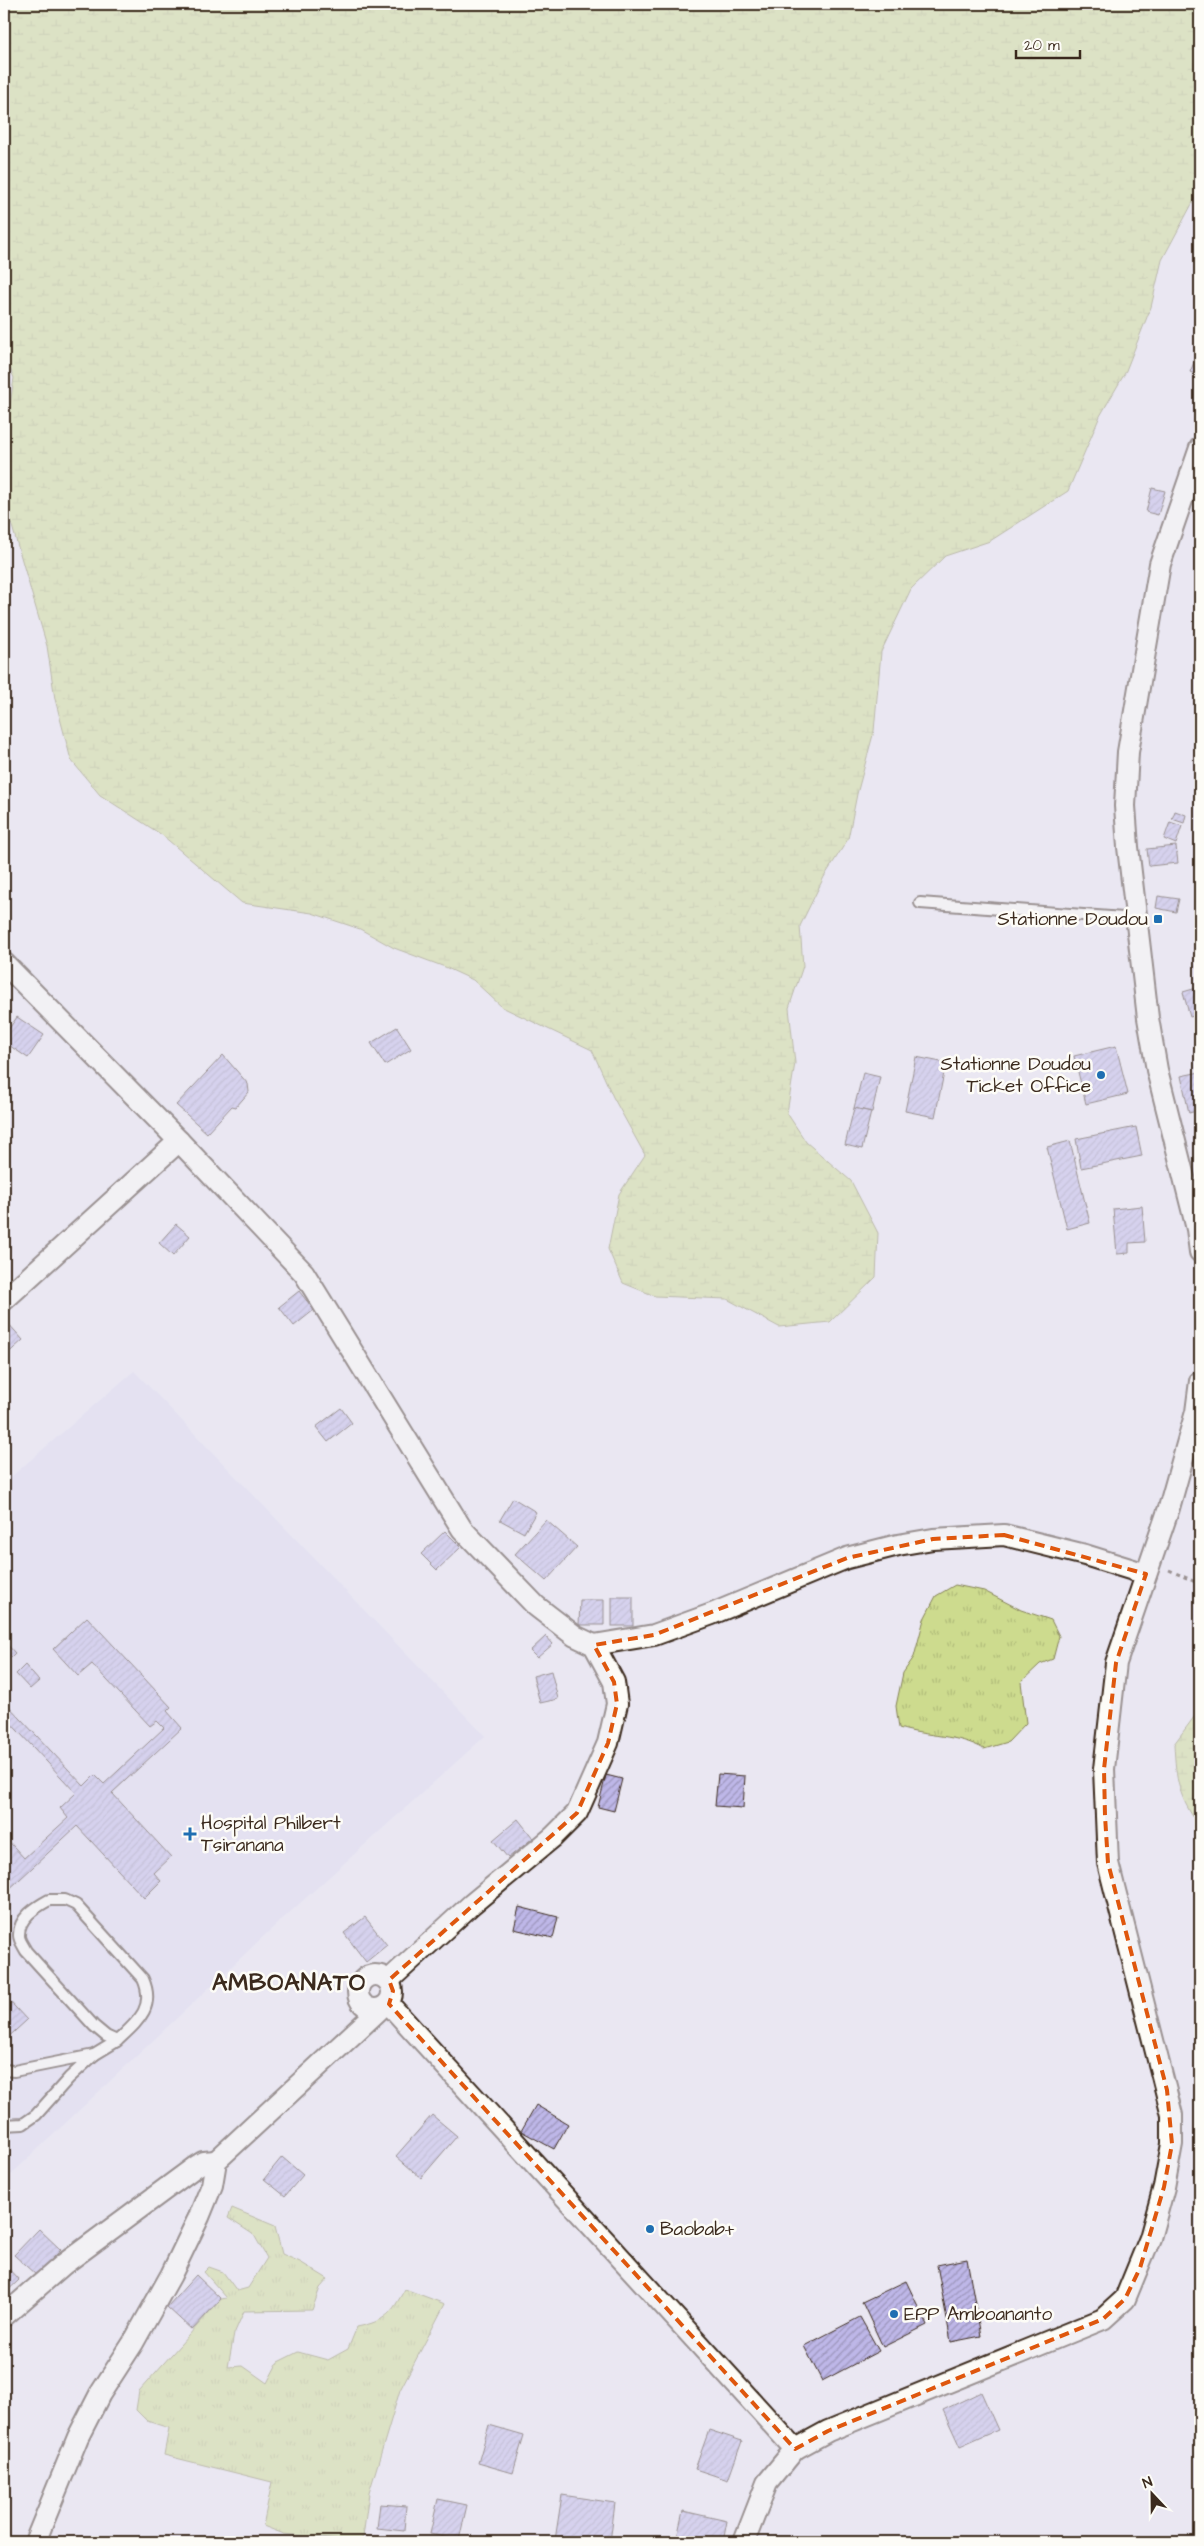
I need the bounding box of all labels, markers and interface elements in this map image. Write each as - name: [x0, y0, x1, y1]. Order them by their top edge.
- scale bar: [1016, 28, 1080, 60]
- text: 20 m: [1024, 35, 1060, 56]
- place label: Stationne Doudou: [998, 906, 1148, 933]
- marker: Stationne Doudou: [1152, 913, 1164, 925]
- place label: Stationne Doudou Ticket Office: [941, 1051, 1091, 1100]
- marker: Stationne Doudou Ticket Office: [1095, 1069, 1107, 1081]
- place label: Hospital Philbert Tsiranana: [201, 1810, 341, 1859]
- marker: Hospital Philbert Tsiranana: [183, 1827, 197, 1841]
- district label: AMBOANATO: [212, 1966, 366, 2000]
- place label: Baobab+: [660, 2216, 735, 2243]
- marker: Baobab+: [644, 2223, 656, 2235]
- place label: EPP Amboananto: [904, 2301, 1052, 2328]
- marker: EPP Amboananto: [888, 2308, 900, 2320]
- north arrow: [1126, 2468, 1176, 2518]
- text: N: [1140, 2472, 1156, 2494]

